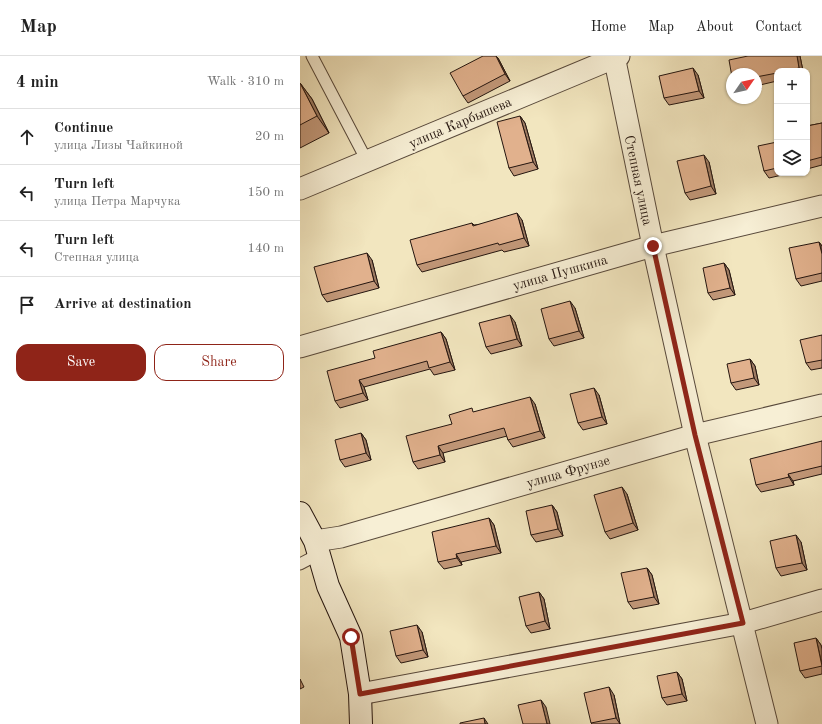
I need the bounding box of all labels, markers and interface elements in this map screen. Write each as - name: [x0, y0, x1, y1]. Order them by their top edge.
- text: Map: [20, 18, 57, 37]
- text: Home: [591, 20, 626, 34]
- text: Map: [648, 20, 674, 34]
- text: About: [696, 20, 733, 34]
- text: Contact: [755, 20, 802, 34]
- north arrow: [726, 68, 762, 104]
- map controls: [774, 68, 810, 176]
- button: +: [774, 68, 810, 104]
- text: 4 min: [16, 74, 59, 91]
- text: Walk · 310 m: [207, 75, 284, 88]
- street label: улица Карбышева: [407, 95, 514, 151]
- button: −: [774, 104, 810, 140]
- text: Continue: [54, 121, 113, 136]
- icon: ahead: [16, 126, 38, 148]
- text: 20 m: [255, 130, 284, 143]
- street label: Степная улица: [622, 134, 654, 227]
- text: улица Лизы Чайкиной: [54, 139, 183, 152]
- button: layers: [774, 140, 810, 176]
- text: Turn left: [54, 177, 114, 192]
- icon: left: [16, 182, 38, 204]
- text: 150 m: [247, 186, 284, 199]
- text: улица Петра Марчука: [54, 195, 180, 208]
- text: Turn left: [54, 233, 114, 248]
- route end: [644, 237, 662, 255]
- icon: left: [16, 238, 38, 260]
- text: 140 m: [247, 242, 284, 255]
- text: Степная улица: [54, 251, 139, 264]
- street label: улица Пушкина: [511, 253, 609, 293]
- icon: arrive: [16, 294, 38, 316]
- text: Arrive at destination: [54, 297, 192, 312]
- button: Save: [16, 344, 146, 381]
- button: Share: [154, 344, 284, 381]
- street label: улица Фрунзе: [525, 453, 612, 491]
- route start: [342, 628, 360, 646]

